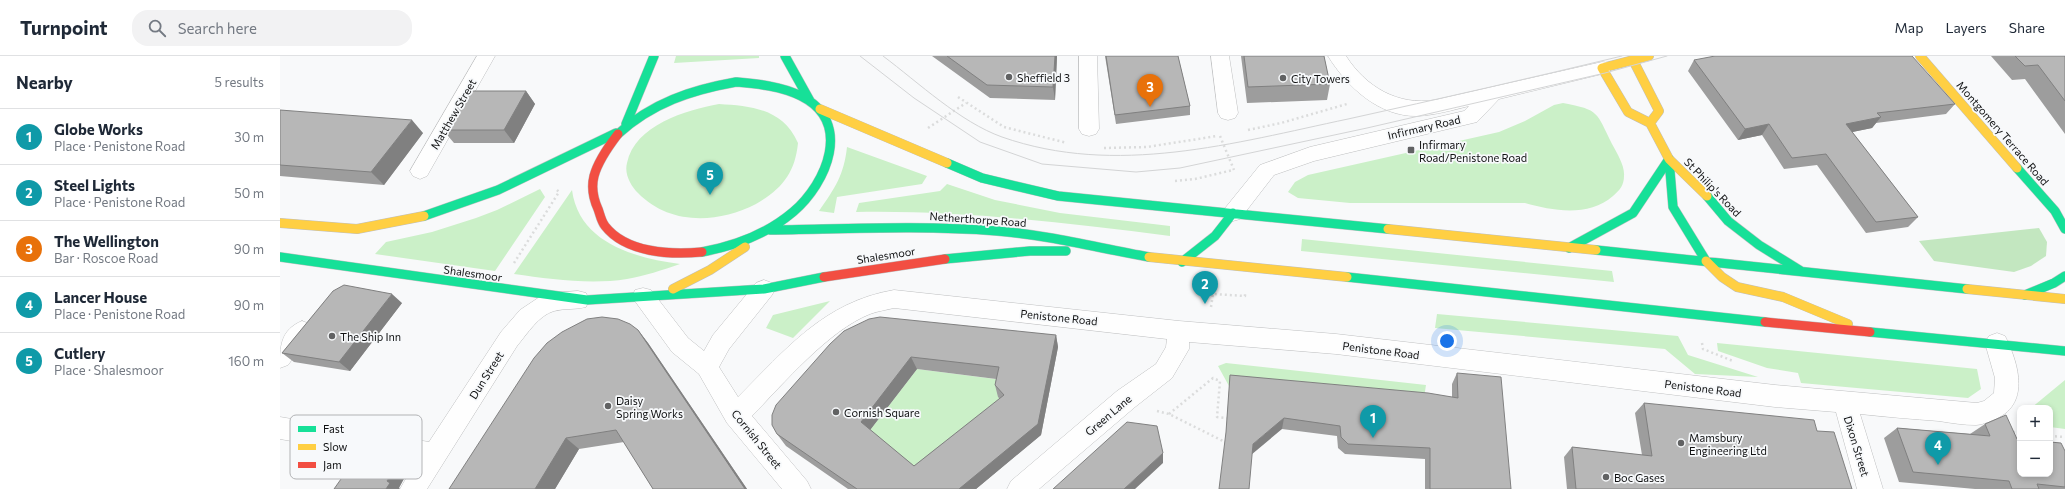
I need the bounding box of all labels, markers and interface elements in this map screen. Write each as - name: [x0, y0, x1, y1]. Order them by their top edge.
- search box: [132, 10, 412, 46]
- text: Turnpoint: [20, 16, 108, 39]
- icon: search: [146, 17, 168, 39]
- text: Search here: [178, 19, 257, 37]
- text: Map: [1895, 19, 1923, 36]
- text: Layers: [1945, 19, 1987, 36]
- text: Share: [2009, 19, 2045, 36]
- place label: Sheffield 3: [1017, 71, 1070, 84]
- text: Nearby: [16, 72, 73, 93]
- marker: Sheffield 3: [1004, 72, 1014, 82]
- place label: City Towers: [1291, 72, 1350, 85]
- marker: City Towers: [1278, 73, 1288, 83]
- text: 5 results: [214, 74, 264, 90]
- pin: 3: [1137, 74, 1163, 107]
- street label: Matthew Street: [428, 76, 479, 152]
- street label: Montgomery Terrace Road: [1954, 78, 2052, 188]
- street label: Infirmary Road: [1386, 112, 1462, 142]
- text: Globe Works: [54, 120, 143, 138]
- text: 1: [26, 129, 32, 145]
- text: 30 m: [234, 129, 264, 145]
- text: Place · Penistone Road: [54, 138, 185, 154]
- place label: Infirmary Road/Penistone Road: [1419, 138, 1527, 164]
- marker: Infirmary Road/Penistone Road: [1406, 145, 1416, 155]
- street label: St Philip's Road: [1682, 155, 1744, 219]
- pin: 5: [697, 162, 723, 195]
- text: Steel Lights: [54, 176, 135, 194]
- text: 2: [25, 185, 33, 201]
- text: 50 m: [234, 185, 264, 201]
- text: Place · Penistone Road: [54, 194, 185, 210]
- street label: Netherthorpe Road: [929, 209, 1027, 229]
- text: The Wellington: [54, 232, 159, 250]
- text: 3: [25, 241, 33, 257]
- text: 90 m: [234, 241, 264, 257]
- street label: Shalesmoor: [856, 244, 917, 266]
- text: Bar · Roscoe Road: [54, 250, 158, 266]
- street label: Shalesmoor: [443, 262, 504, 284]
- pin: 2: [1192, 271, 1218, 304]
- text: Lancer House: [54, 288, 147, 306]
- text: 4: [25, 297, 33, 313]
- text: 90 m: [234, 297, 264, 313]
- text: Place · Penistone Road: [54, 306, 185, 322]
- street label: Penistone Road: [1020, 306, 1098, 328]
- place label: The Ship Inn: [340, 330, 401, 343]
- marker: The Ship Inn: [327, 331, 337, 341]
- your location: [1437, 331, 1457, 351]
- street label: Penistone Road: [1342, 339, 1420, 361]
- text: Cutlery: [54, 344, 106, 362]
- street label: Dun Street: [466, 348, 506, 401]
- text: 5: [25, 353, 33, 369]
- text: 160 m: [228, 353, 264, 369]
- text: Place · Shalesmoor: [54, 362, 164, 378]
- street label: Penistone Road: [1664, 377, 1742, 399]
- street label: Green Lane: [1082, 392, 1134, 438]
- place label: Daisy Spring Works: [616, 394, 683, 420]
- marker: Daisy Spring Works: [603, 401, 613, 411]
- pin: 1: [1360, 405, 1386, 438]
- map controls: [2017, 405, 2053, 477]
- button: +: [2017, 405, 2053, 441]
- place label: Cornish Square: [844, 406, 920, 419]
- street label: Cornish Street: [729, 407, 785, 472]
- marker: Cornish Square: [831, 407, 841, 417]
- street label: Dixon Street: [1842, 414, 1873, 478]
- legend: [290, 415, 422, 479]
- text: Fast: [323, 422, 345, 435]
- place label: Mamsbury Engineering Ltd: [1689, 431, 1767, 457]
- pin: 4: [1925, 432, 1951, 465]
- marker: Mamsbury Engineering Ltd: [1676, 438, 1686, 448]
- text: Slow: [323, 440, 348, 453]
- button: −: [2017, 441, 2053, 477]
- text: Jam: [323, 458, 342, 472]
- place label: Boc Gases: [1614, 471, 1665, 484]
- marker: Boc Gases: [1601, 472, 1611, 482]

